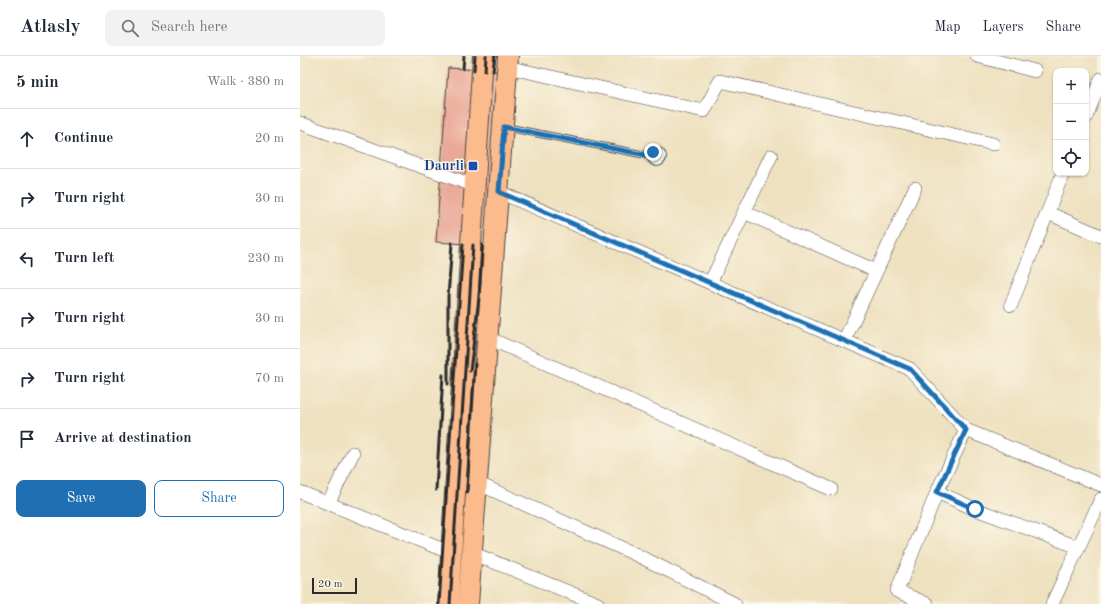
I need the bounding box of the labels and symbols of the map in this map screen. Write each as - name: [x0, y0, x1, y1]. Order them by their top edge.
- route end: [644, 143, 662, 161]
- place label: Daurli: [424, 159, 464, 173]
- marker: Daurli: [467, 160, 479, 172]
- route start: [966, 500, 984, 518]
- scale bar: [312, 576, 357, 595]

